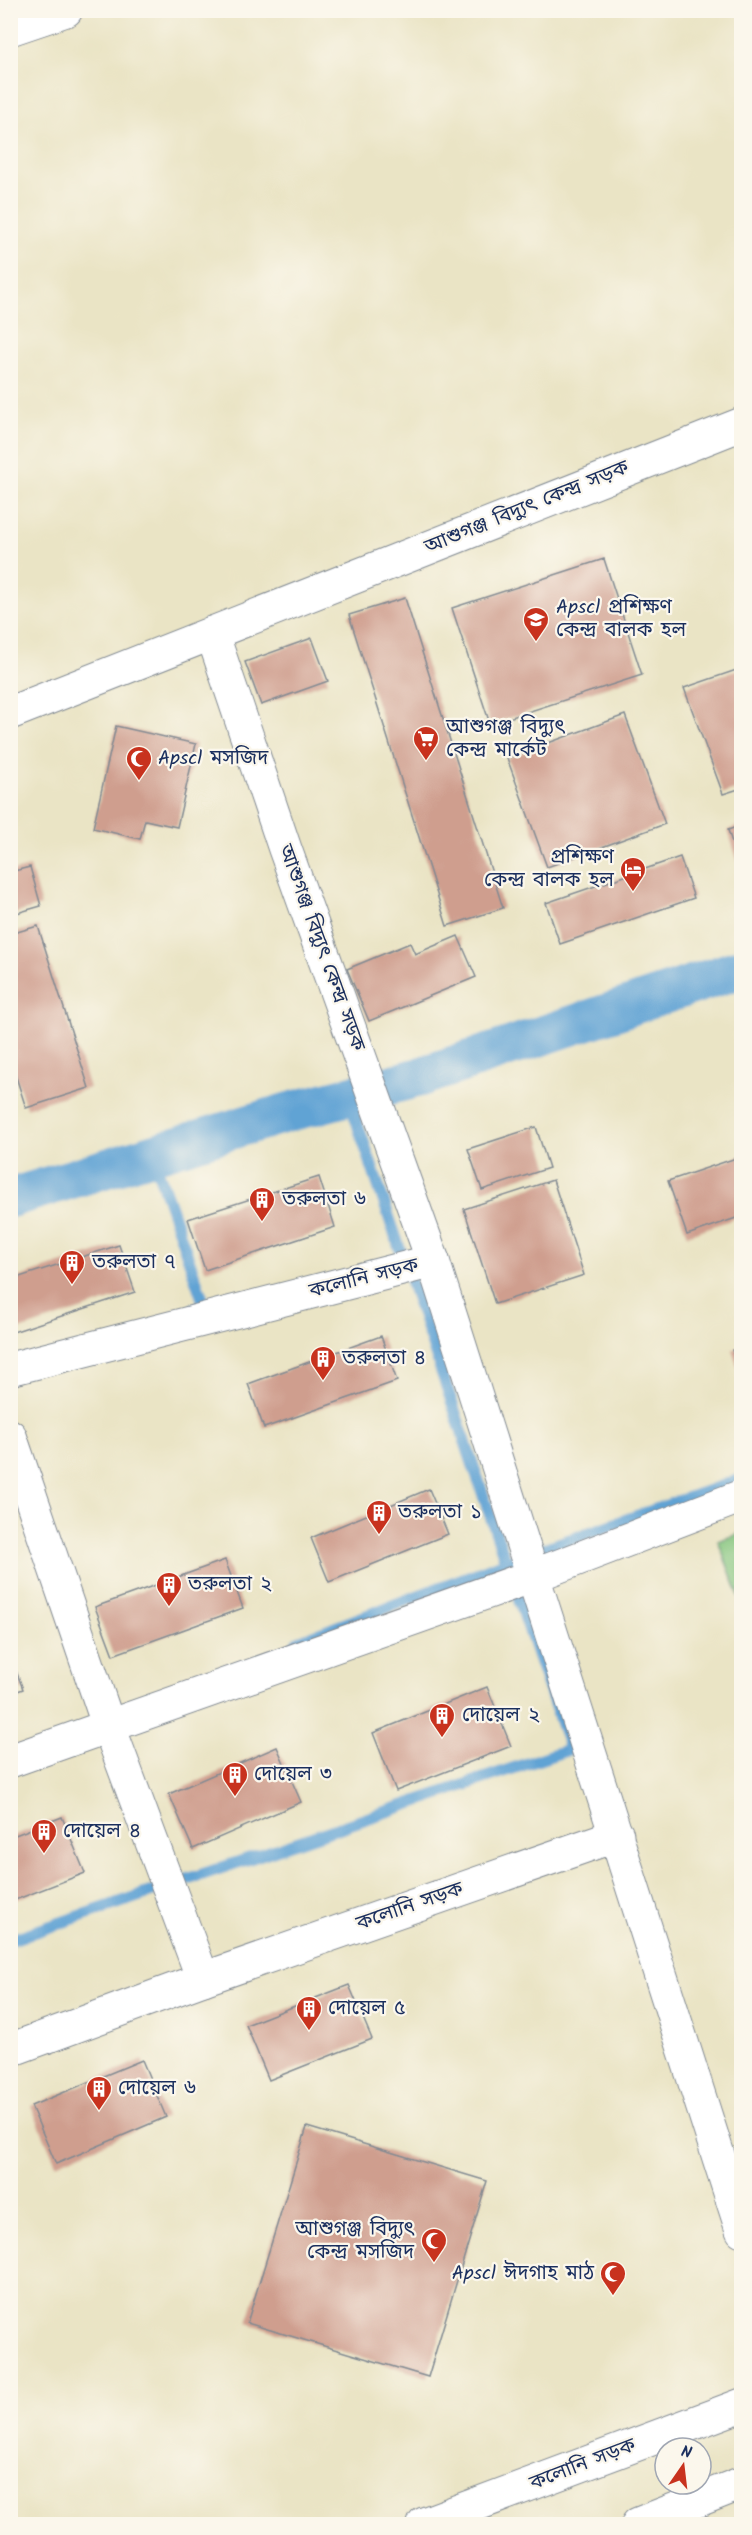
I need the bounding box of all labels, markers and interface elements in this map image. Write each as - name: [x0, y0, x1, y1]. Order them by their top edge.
- street label: আশুগঞ্জ বিদ্যুৎ কেন্দ্র সড়ক: [419, 452, 635, 564]
- place label: Apscl প্রশিক্ষণ কেন্দ্র বালক হল: [556, 592, 686, 647]
- school or university icon: Apscl প্রশিক্ষণ কেন্দ্র বালক হল: [521, 605, 551, 643]
- place label: আশুগঞ্জ বিদ্যুৎ কেন্দ্র মার্কেট: [445, 712, 565, 767]
- supermarket icon: আশুগঞ্জ বিদ্যুৎ কেন্দ্র মার্কেট: [411, 724, 441, 762]
- place label: Apscl মসজিদ: [158, 743, 269, 775]
- mosque icon: Apscl মসজিদ: [124, 744, 154, 782]
- street label: আশুগঞ্জ বিদ্যুৎ কেন্দ্র সড়ক: [268, 839, 374, 1057]
- place label: প্রশিক্ষণ কেন্দ্র বালক হল: [484, 842, 615, 897]
- hotel icon: প্রশিক্ষণ কেন্দ্র বালক হল: [618, 855, 648, 893]
- place label: তরুলতা ৬: [281, 1184, 366, 1216]
- building icon: তরুলতা ৬: [247, 1185, 277, 1223]
- place label: তরুলতা ৭: [91, 1247, 176, 1279]
- building icon: তরুলতা ৭: [57, 1248, 87, 1286]
- street label: কলোনি সড়ক: [305, 1250, 423, 1308]
- place label: তরুলতা ৪: [341, 1343, 426, 1375]
- building icon: তরুলতা ৪: [308, 1344, 338, 1382]
- place label: তরুলতা ১: [397, 1497, 482, 1529]
- building icon: তরুলতা ১: [364, 1498, 394, 1536]
- place label: তরুলতা ২: [187, 1569, 272, 1601]
- building icon: তরুলতা ২: [154, 1570, 184, 1608]
- place label: দোয়েল ২: [462, 1700, 540, 1732]
- building icon: দোয়েল ২: [427, 1701, 457, 1739]
- place label: দোয়েল ৩: [254, 1759, 332, 1791]
- building icon: দোয়েল ৩: [220, 1760, 250, 1798]
- place label: দোয়েল ৪: [63, 1816, 141, 1848]
- building icon: দোয়েল ৪: [29, 1817, 59, 1855]
- street label: কলোনি সড়ক: [351, 1873, 469, 1941]
- place label: দোয়েল ৫: [328, 1993, 406, 2025]
- building icon: দোয়েল ৫: [294, 1994, 324, 2032]
- place label: দোয়েল ৬: [118, 2073, 196, 2105]
- building icon: দোয়েল ৬: [84, 2074, 114, 2112]
- place label: আশুগঞ্জ বিদ্যুৎ কেন্দ্র মসজিদ: [294, 2214, 415, 2269]
- mosque icon: আশুগঞ্জ বিদ্যুৎ কেন্দ্র মসজিদ: [419, 2226, 449, 2264]
- place label: Apscl ঈদগাহ মাঠ: [452, 2258, 595, 2290]
- mosque icon: Apscl ঈদগাহ মাঠ: [598, 2259, 628, 2297]
- street label: কলোনি সড়ক: [524, 2430, 642, 2500]
- north arrow: [653, 2436, 713, 2496]
- text: N: [678, 2440, 694, 2466]

